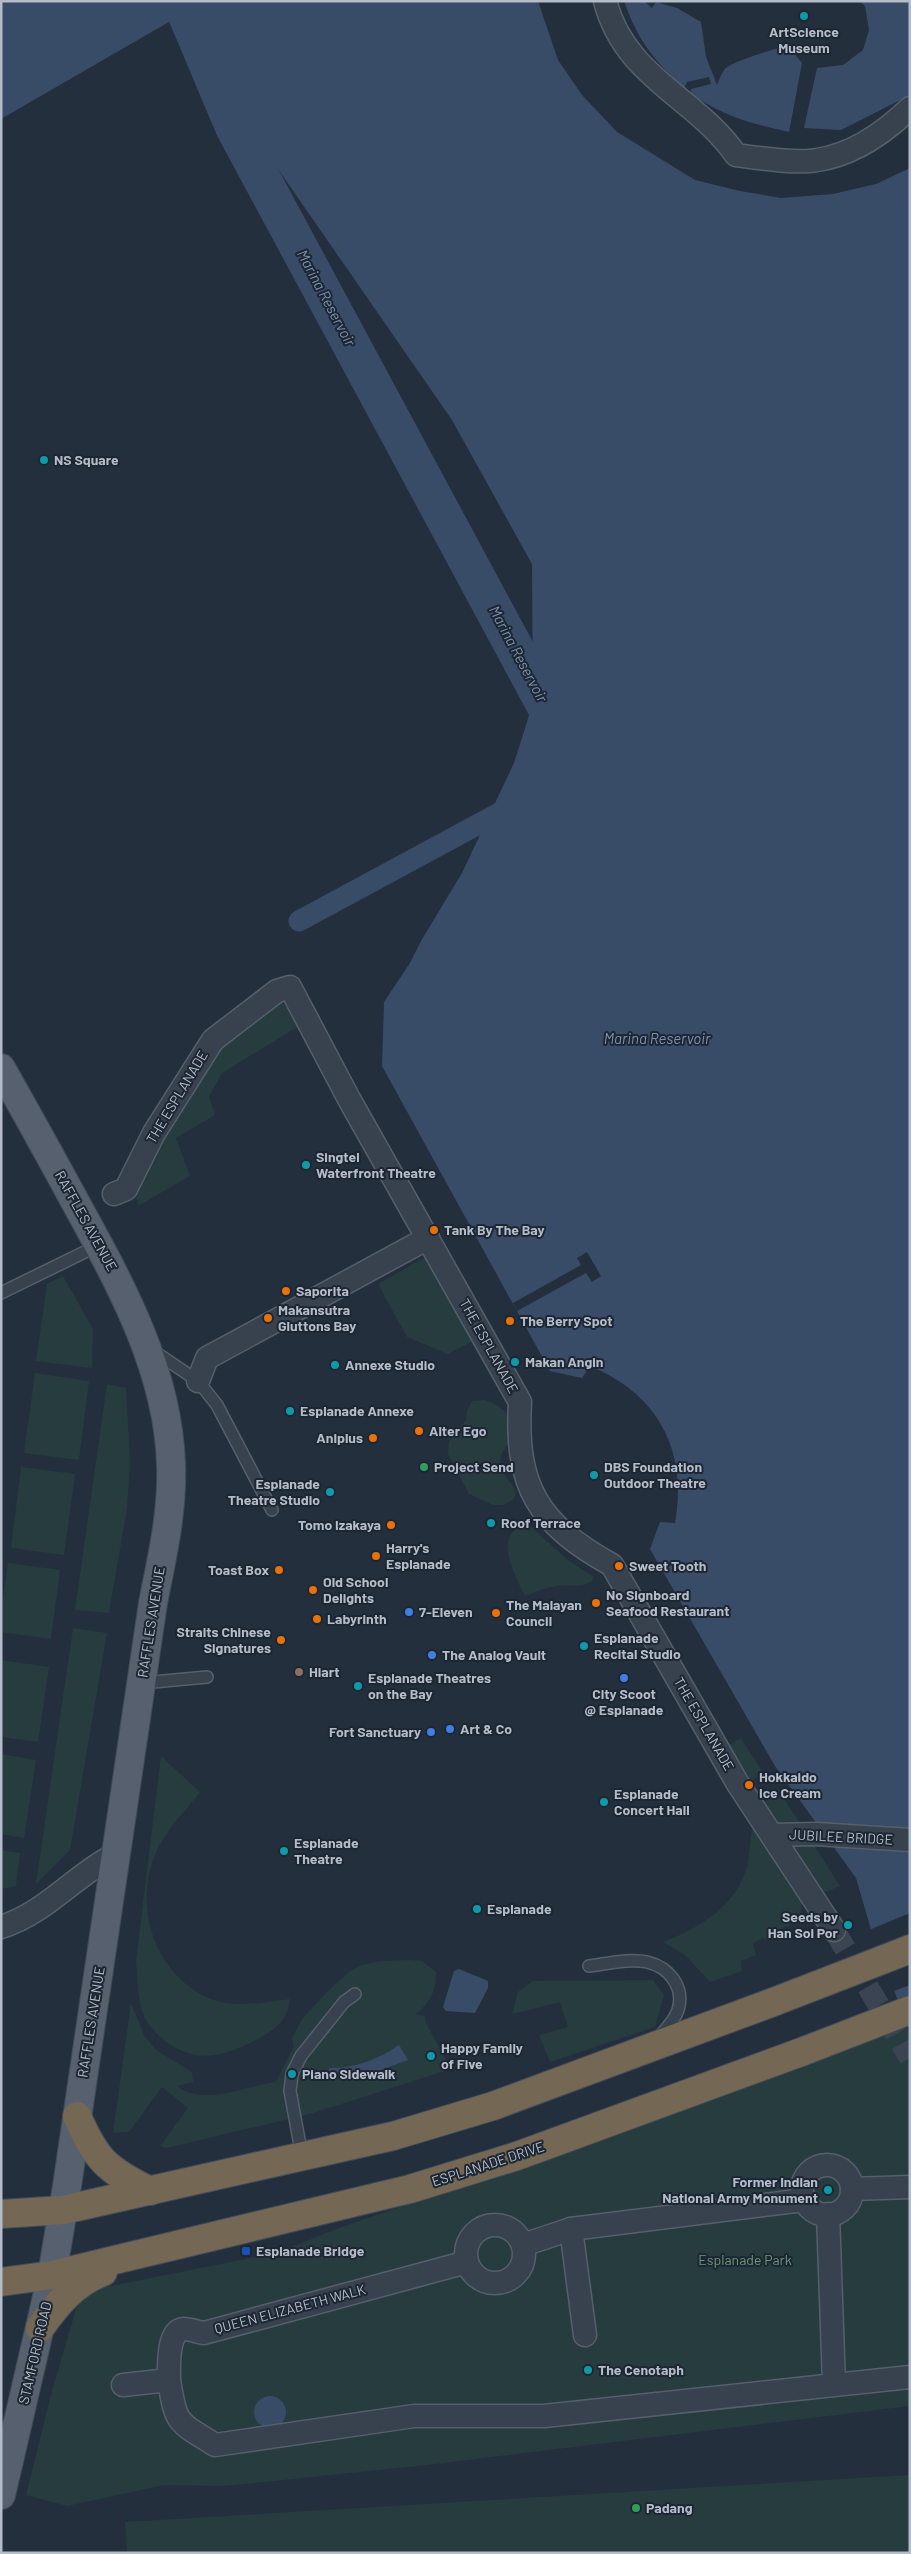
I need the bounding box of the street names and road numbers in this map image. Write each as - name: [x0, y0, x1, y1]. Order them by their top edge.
- street label: THE ESPLANADE: [142, 1047, 211, 1146]
- street label: RAFFLES AVENUE: [52, 1168, 121, 1274]
- street label: THE ESPLANADE: [456, 1296, 522, 1396]
- street label: RAFFLES AVENUE: [133, 1565, 168, 1679]
- street label: THE ESPLANADE: [671, 1674, 738, 1774]
- street label: JUBILEE BRIDGE: [789, 1825, 893, 1848]
- street label: RAFFLES AVENUE: [73, 1965, 108, 2079]
- street label: ESPLANADE DRIVE: [429, 2137, 546, 2190]
- street label: QUEEN ELIZABETH WALK: [212, 2280, 368, 2337]
- street label: STAMFORD ROAD: [14, 2300, 55, 2406]

